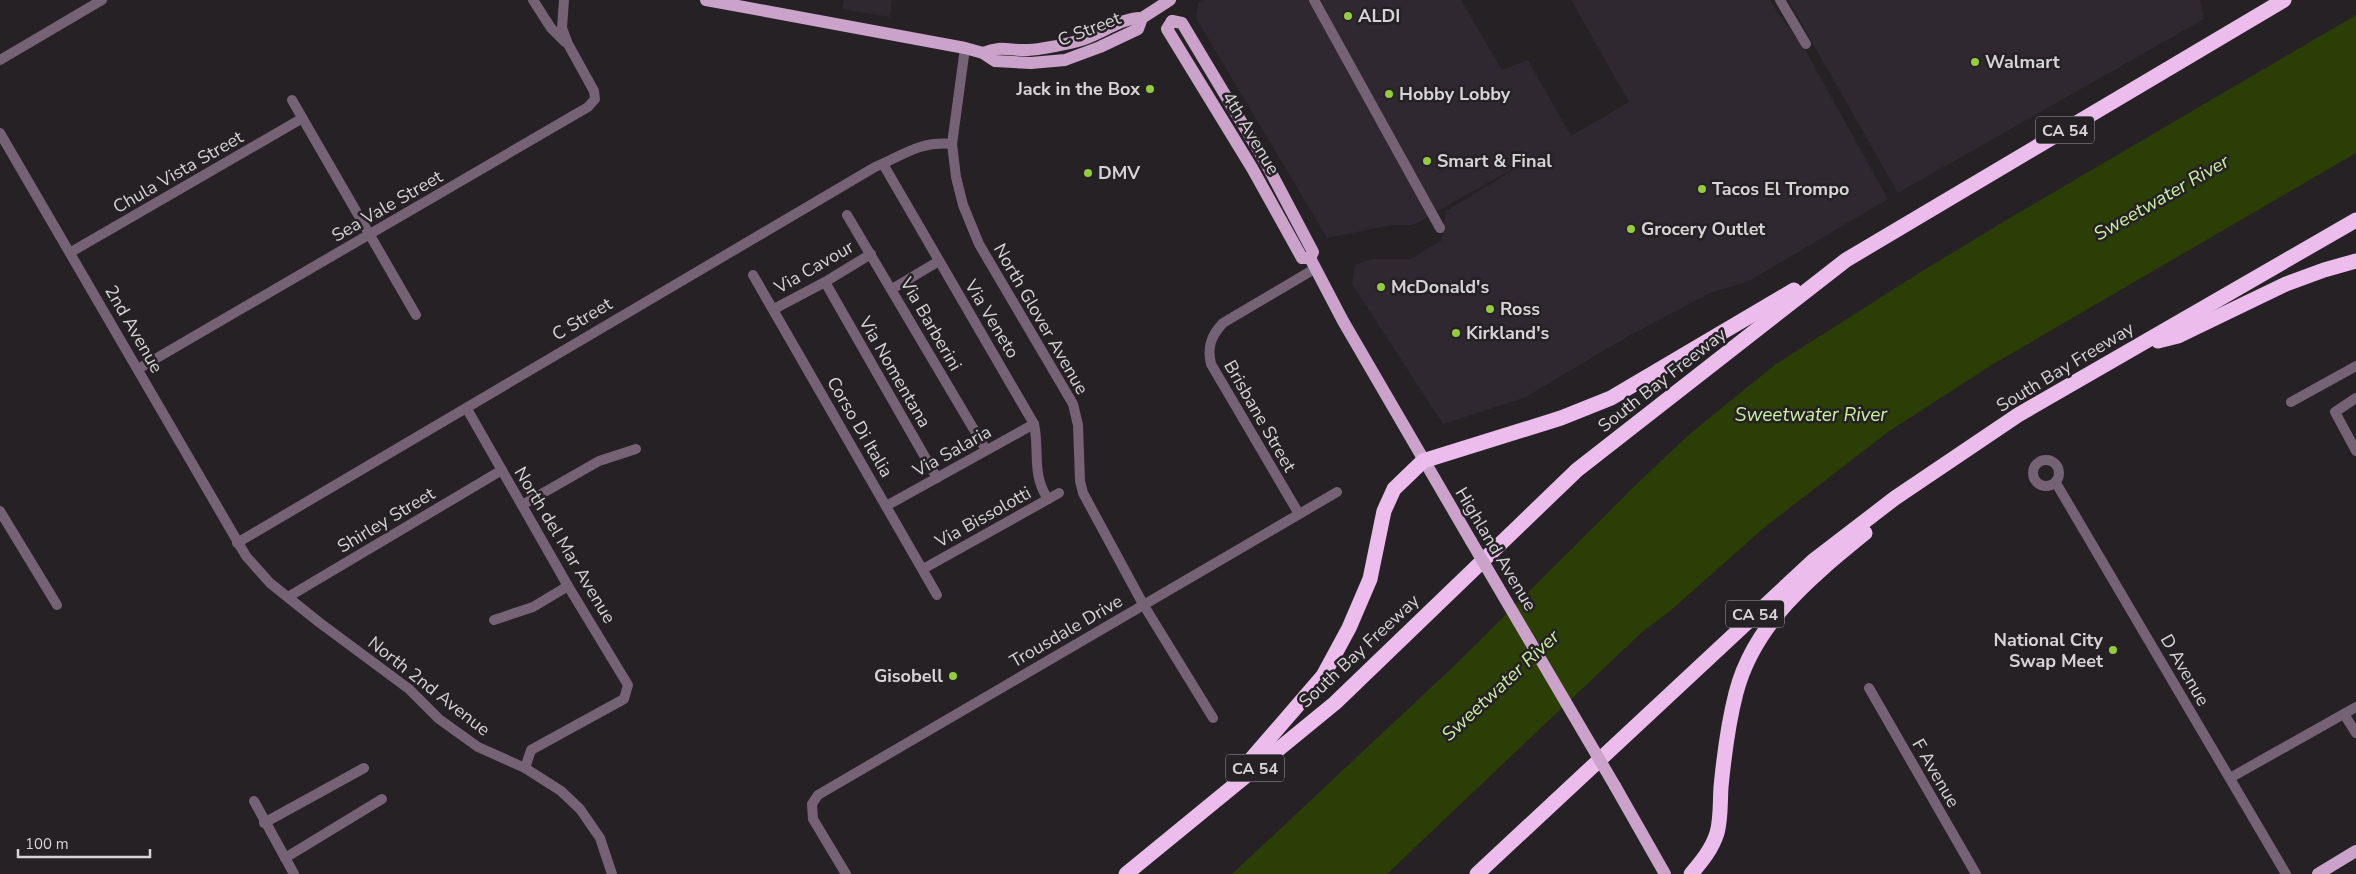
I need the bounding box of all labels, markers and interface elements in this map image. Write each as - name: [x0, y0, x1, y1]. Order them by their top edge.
- place label: ALDI: [1358, 4, 1400, 28]
- street label: C Street: [1054, 6, 1125, 52]
- marker: ALDI: [1342, 10, 1354, 22]
- place label: Walmart: [1985, 50, 2060, 74]
- marker: Walmart: [1969, 56, 1981, 68]
- place label: Jack in the Box: [1015, 77, 1140, 101]
- place label: Hobby Lobby: [1399, 82, 1511, 106]
- marker: Jack in the Box: [1144, 83, 1156, 95]
- street label: 4th Avenue: [1217, 87, 1285, 179]
- marker: Hobby Lobby: [1383, 88, 1395, 100]
- road number: CA 54: [2036, 116, 2094, 144]
- street label: Chula Vista Street: [108, 125, 248, 219]
- water label: Sweetwater River: [2089, 148, 2235, 247]
- place label: Smart & Final: [1437, 149, 1552, 173]
- marker: Smart & Final: [1421, 155, 1433, 167]
- place label: DMV: [1098, 161, 1141, 185]
- street label: Sea Vale Street: [327, 164, 447, 247]
- marker: DMV: [1082, 167, 1094, 179]
- place label: Tacos El Trompo: [1712, 177, 1849, 201]
- marker: Tacos El Trompo: [1696, 183, 1708, 195]
- place label: Grocery Outlet: [1641, 217, 1765, 241]
- marker: Grocery Outlet: [1625, 223, 1637, 235]
- street label: Via Cavour: [769, 234, 858, 300]
- street label: North Glover Avenue: [988, 239, 1094, 399]
- street label: Via Barberini: [894, 272, 967, 375]
- street label: Via Veneto: [959, 274, 1025, 363]
- place label: McDonald's: [1391, 275, 1489, 299]
- street label: 2nd Avenue: [99, 281, 169, 377]
- marker: McDonald's: [1375, 281, 1387, 293]
- street label: C Street: [548, 291, 617, 346]
- place label: Ross: [1500, 297, 1540, 321]
- marker: Ross: [1484, 303, 1496, 315]
- street label: Via Nomentana: [853, 311, 937, 432]
- street label: South Bay Freeway: [1992, 316, 2139, 418]
- place label: Kirkland's: [1466, 321, 1550, 345]
- street label: South Bay Freeway: [1593, 322, 1732, 438]
- marker: Kirkland's: [1450, 327, 1462, 339]
- street label: Brisbane Street: [1218, 356, 1302, 477]
- street label: Corso Di Italia: [821, 372, 899, 482]
- water label: Sweetwater River: [1735, 402, 1888, 428]
- street label: Via Salaria: [908, 420, 996, 483]
- street label: North del Mar Avenue: [509, 462, 621, 628]
- street label: Shirley Street: [333, 481, 440, 559]
- street label: Via Bissolotti: [930, 481, 1035, 554]
- street label: Highland Avenue: [1450, 483, 1542, 615]
- street label: South Bay Freeway: [1294, 588, 1425, 713]
- street label: Trousdale Drive: [1005, 589, 1127, 673]
- road number: CA 54: [1726, 600, 1784, 628]
- water label: Sweetwater River: [1436, 623, 1566, 747]
- place label: National City Swap Meet: [1994, 628, 2104, 673]
- street label: D Avenue: [2155, 630, 2215, 710]
- street label: North 2nd Avenue: [363, 631, 495, 741]
- marker: National City Swap Meet: [2107, 644, 2119, 656]
- place label: Gisobell: [874, 664, 943, 688]
- marker: Gisobell: [947, 670, 959, 682]
- street label: F Avenue: [1907, 734, 1965, 812]
- road number: CA 54: [1226, 754, 1284, 781]
- scale bar: [18, 826, 150, 858]
- text: 100 m: [25, 834, 69, 854]

